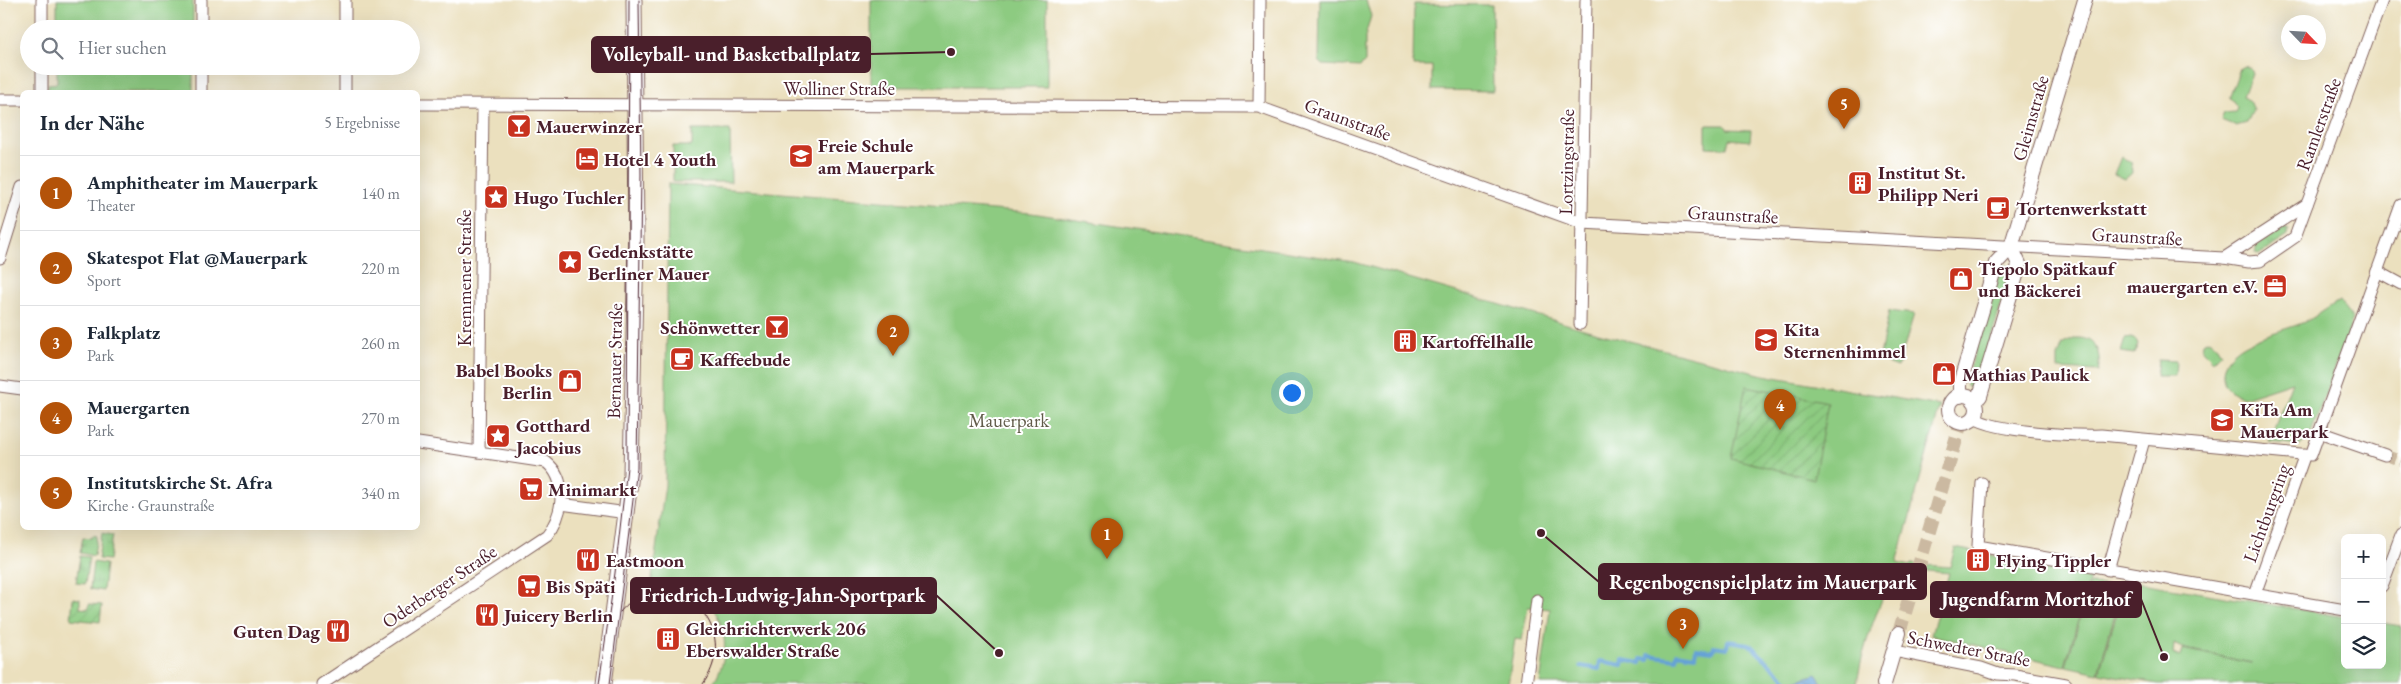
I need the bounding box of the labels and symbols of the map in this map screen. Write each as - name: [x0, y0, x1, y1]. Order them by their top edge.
- north arrow: [2281, 15, 2326, 60]
- callout: Volleyball- und Basketballplatz: [592, 37, 870, 72]
- text: Volleyball- und Basketballplatz: [602, 41, 860, 67]
- street label: Gleimstraße: [2006, 72, 2055, 164]
- street label: Ramlerstraße: [2290, 74, 2347, 174]
- street label: Wolliner Straße: [783, 76, 895, 101]
- pin: 5: [1828, 88, 1860, 129]
- street label: Graunstraße: [1301, 92, 1395, 147]
- street label: Lortzingstraße: [1553, 109, 1580, 215]
- bar icon: Mauerwinzer: [506, 113, 532, 139]
- place label: Mauerwinzer: [536, 114, 642, 139]
- place label: Freie Schule am Mauerpark: [818, 133, 935, 180]
- school or university icon: Freie Schule am Mauerpark: [788, 143, 814, 169]
- hotel icon: Hotel 4 Youth: [574, 146, 600, 172]
- place label: Hotel 4 Youth: [604, 147, 717, 172]
- place label: Institut St. Philipp Neri: [1878, 160, 1979, 207]
- building icon: Institut St. Philipp Neri: [1847, 170, 1873, 196]
- place icon: Hugo Tuchler: [483, 184, 509, 210]
- place label: Hugo Tuchler: [514, 185, 624, 210]
- cafe icon: Tortenwerkstatt: [1985, 195, 2011, 221]
- place label: Tortenwerkstatt: [2016, 196, 2147, 221]
- street label: Graunstraße: [1687, 200, 1779, 229]
- street label: Kremmener Straße: [452, 210, 477, 346]
- street label: Graunstraße: [2091, 222, 2183, 251]
- place label: Gedenkstätte Berliner Mauer: [588, 239, 710, 286]
- place icon: Gedenkstätte Berliner Mauer: [557, 249, 583, 275]
- place label: Tiepolo Spätkauf und Bäckerei: [1978, 256, 2117, 303]
- shop icon: Tiepolo Spätkauf und Bäckerei: [1948, 266, 1974, 292]
- office icon: mauergarten e.V.: [2262, 273, 2288, 299]
- place label: mauergarten e.V.: [2127, 274, 2258, 299]
- street label: Bernauer Straße: [601, 303, 628, 419]
- bar icon: Schönwetter: [764, 314, 790, 340]
- place label: Schönwetter: [660, 315, 760, 340]
- pin: 2: [877, 315, 909, 356]
- place label: Kita Sternenhimmel: [1784, 317, 1907, 364]
- school or university icon: Kita Sternenhimmel: [1753, 327, 1779, 353]
- building icon: Kartoffelhalle: [1392, 328, 1418, 354]
- place label: Kartoffelhalle: [1422, 329, 1533, 354]
- cafe icon: Kaffeebude: [669, 346, 695, 372]
- place label: Kaffeebude: [700, 347, 791, 372]
- place label: Babel Books Berlin: [456, 358, 552, 405]
- shop icon: Mathias Paulick: [1931, 361, 1957, 387]
- place label: Mathias Paulick: [1962, 362, 2090, 387]
- shop icon: Babel Books Berlin: [557, 368, 583, 394]
- your location: [1279, 380, 1305, 406]
- pin: 4: [1764, 389, 1796, 430]
- place label: KiTa Am Mauerpark: [2240, 397, 2329, 444]
- school or university icon: KiTa Am Mauerpark: [2209, 407, 2235, 433]
- park label: Mauerpark: [969, 408, 1050, 433]
- place label: Gotthard Jacobius: [514, 413, 591, 460]
- place icon: Gotthard Jacobius: [485, 423, 511, 449]
- street label: Lichtburgring: [2237, 460, 2296, 566]
- supermarket icon: Minimarkt: [518, 476, 544, 502]
- place label: Minimarkt: [548, 477, 636, 502]
- pin: 1: [1091, 518, 1123, 559]
- street label: Oderberger Straße: [377, 539, 501, 634]
- restaurant icon: Eastmoon: [575, 547, 601, 573]
- building icon: Flying Tippler: [1965, 547, 1991, 573]
- place label: Eastmoon: [606, 548, 685, 573]
- place label: Flying Tippler: [1996, 548, 2111, 573]
- callout: Regenbogenspielplatz im Mauerpark: [1599, 564, 1926, 599]
- text: Regenbogenspielplatz im Mauerpark: [1609, 569, 1918, 595]
- supermarket icon: Bis Späti: [516, 573, 542, 599]
- place label: Bis Späti: [546, 574, 616, 599]
- callout: Friedrich-Ludwig-Jahn-Sportpark: [631, 578, 936, 613]
- text: Friedrich-Ludwig-Jahn-Sportpark: [641, 582, 927, 608]
- callout: Jugendfarm Moritzhof: [1931, 582, 2141, 617]
- text: Jugendfarm Moritzhof: [1939, 586, 2134, 612]
- restaurant icon: Juicery Berlin: [474, 602, 500, 628]
- place label: Juicery Berlin: [502, 603, 614, 628]
- pin: 3: [1667, 608, 1699, 649]
- place label: Gleichrichterwerk 206 Eberswalder Straße: [686, 616, 866, 663]
- restaurant icon: Guten Dag: [325, 618, 351, 644]
- place label: Guten Dag: [233, 619, 320, 644]
- street label: Schwedter Straße: [1905, 624, 2032, 673]
- building icon: Gleichrichterwerk 206 Eberswalder Straße: [655, 626, 681, 652]

